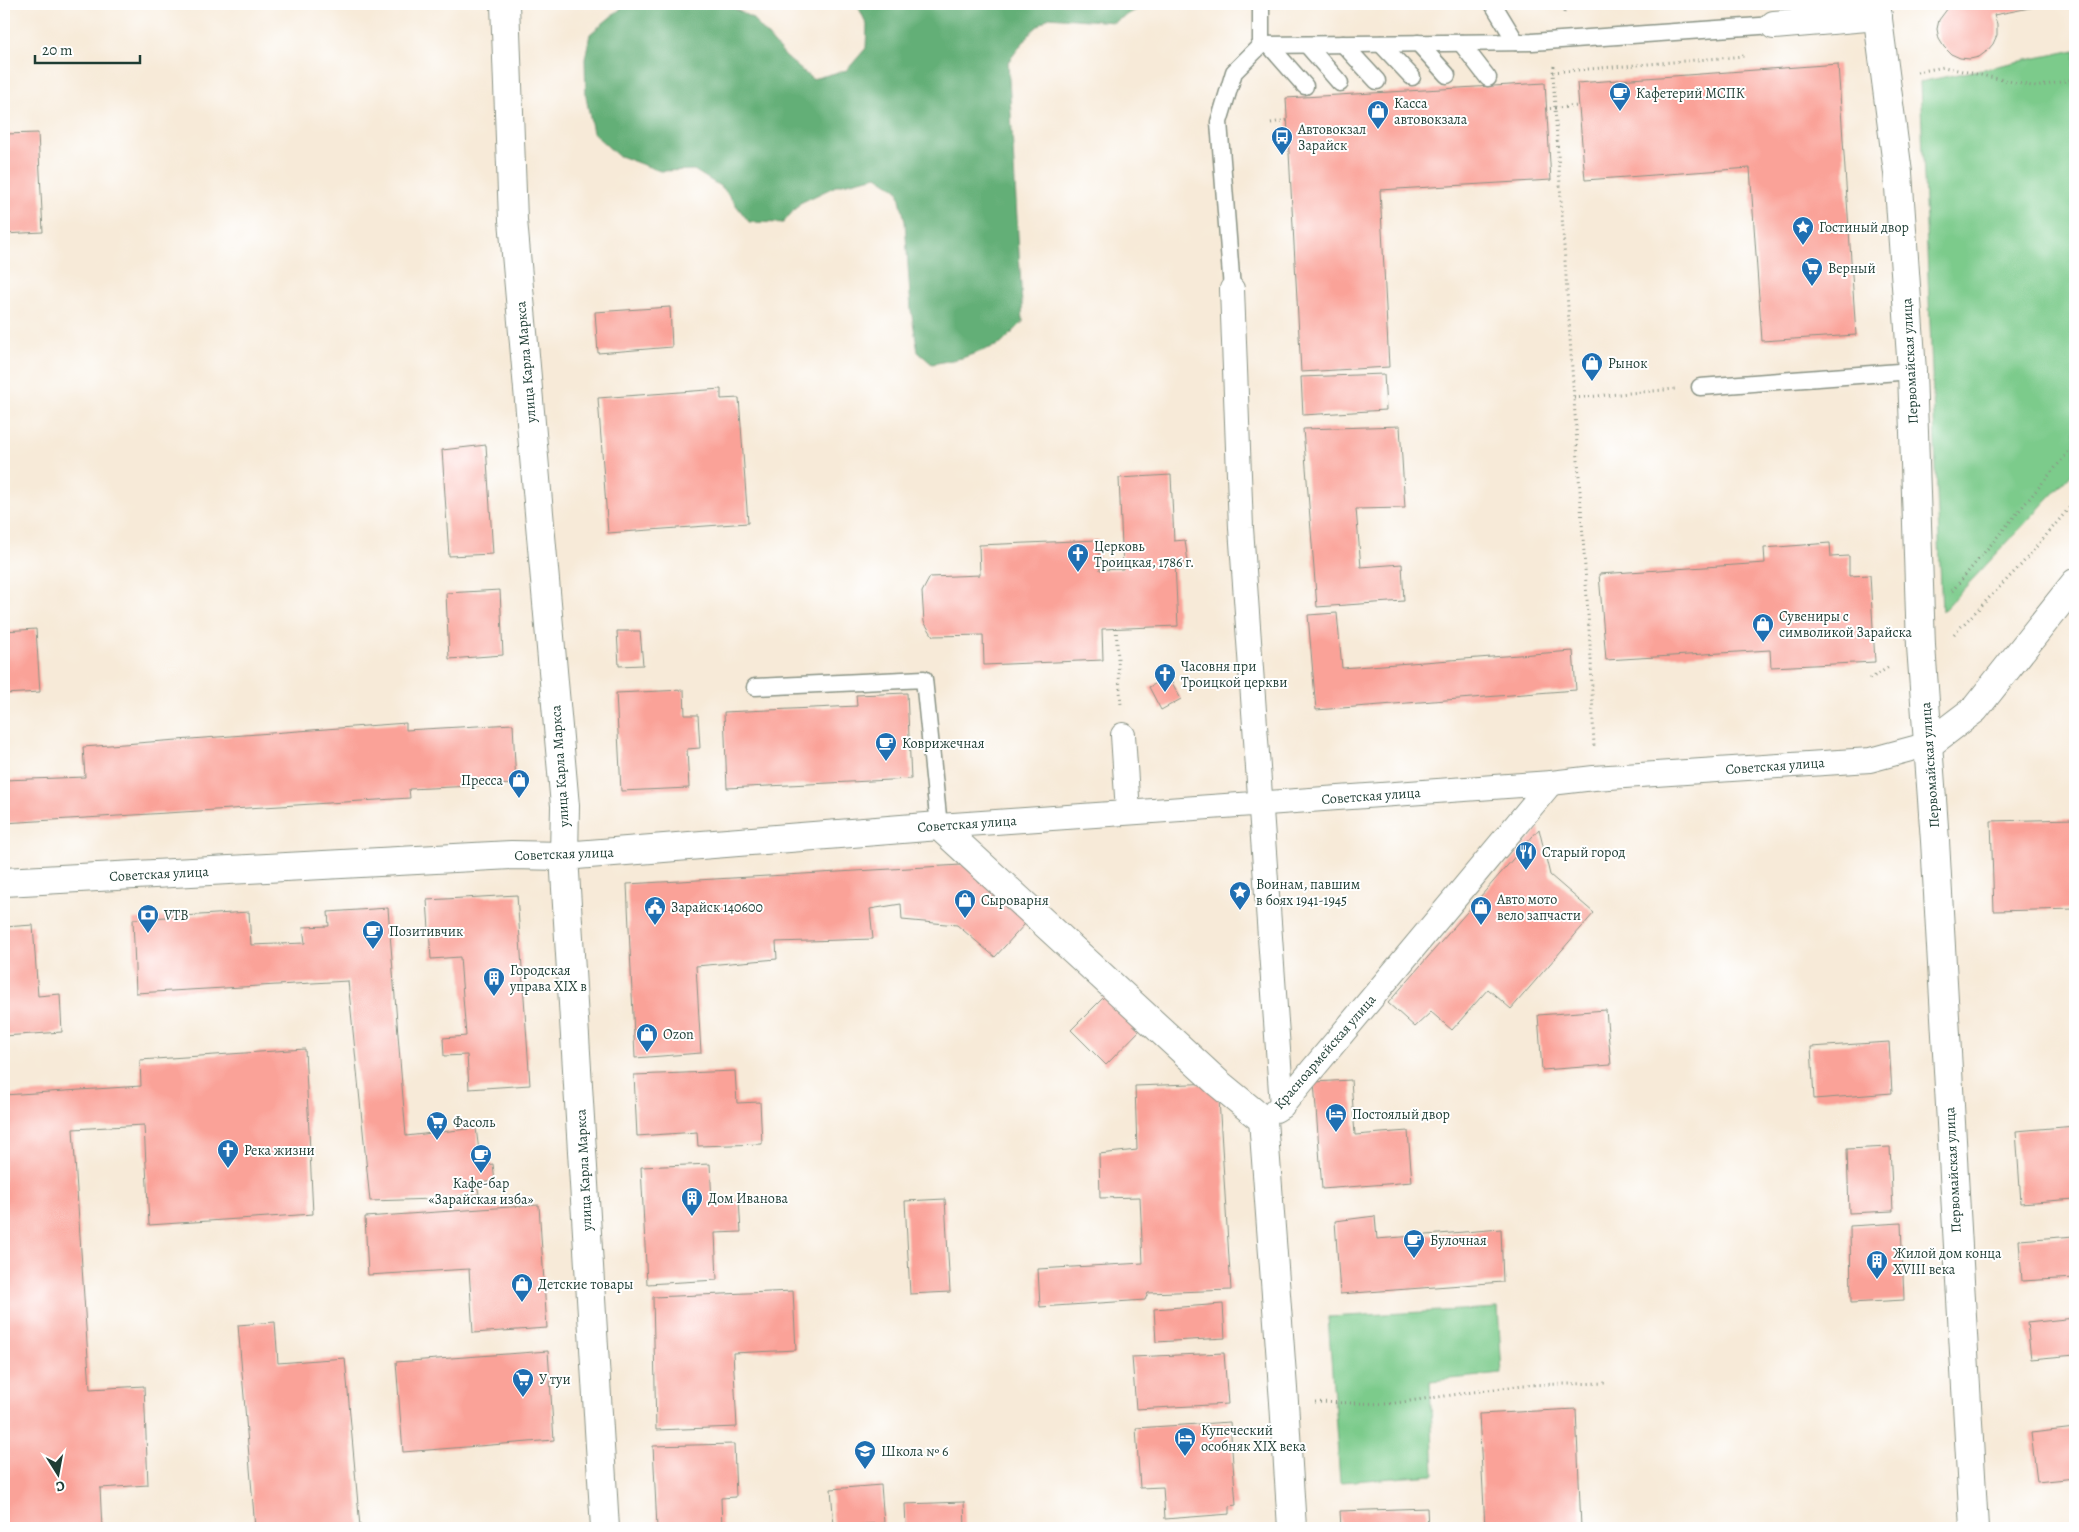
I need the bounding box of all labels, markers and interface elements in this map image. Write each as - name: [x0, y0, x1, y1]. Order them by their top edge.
- scale bar: [35, 32, 140, 64]
- text: 20 m: [42, 40, 73, 60]
- cafe icon: Кафетерий МСПК: [1608, 81, 1632, 112]
- place label: Кафетерий МСПК: [1636, 84, 1745, 103]
- place label: Касса автовокзала: [1394, 94, 1468, 129]
- shop icon: Касса автовокзала: [1366, 99, 1390, 130]
- place label: Автовокзал Зарайск: [1297, 120, 1366, 155]
- bus stop icon: Автовокзал Зарайск: [1270, 125, 1294, 156]
- place icon: Гостиный двор: [1791, 215, 1815, 246]
- place label: Гостиный двор: [1819, 218, 1909, 237]
- supermarket icon: Верный: [1800, 256, 1824, 287]
- place label: Верный: [1828, 259, 1876, 278]
- street label: Первомайская улица: [1897, 297, 1923, 424]
- street label: улица Карла Маркса: [511, 300, 541, 425]
- shop icon: Рынок: [1580, 351, 1604, 382]
- place label: Рынок: [1608, 354, 1647, 373]
- place label: Церковь Троицкая, 1786 г.: [1094, 537, 1194, 572]
- church icon: Церковь Троицкая, 1786 г.: [1066, 542, 1090, 573]
- place label: Сувениры с символикой Зарайска: [1779, 607, 1913, 642]
- shop icon: Сувениры с символикой Зарайска: [1751, 612, 1775, 643]
- place label: Часовня при Троицкой церкви: [1181, 657, 1287, 692]
- church icon: Часовня при Троицкой церкви: [1153, 662, 1177, 693]
- street label: Первомайская улица: [1916, 701, 1944, 828]
- street label: улица Карла Маркса: [546, 704, 574, 829]
- cafe icon: Коврижечная: [874, 731, 898, 762]
- place label: Коврижечная: [902, 734, 985, 753]
- street label: Советская улица: [1725, 753, 1826, 779]
- shop icon: Пресса: [507, 768, 531, 799]
- place label: Пресса: [461, 771, 504, 790]
- street label: Советская улица: [1321, 783, 1422, 809]
- street label: Советская улица: [917, 811, 1018, 837]
- restaurant icon: Старый город: [1514, 840, 1538, 871]
- street label: Советская улица: [514, 843, 615, 865]
- place label: Старый город: [1542, 843, 1625, 862]
- street label: Советская улица: [109, 862, 210, 886]
- place label: Воинам, павшим в боях 1941-1945: [1256, 875, 1360, 910]
- place icon: Воинам, павшим в боях 1941-1945: [1228, 880, 1252, 911]
- shop icon: Сыроварня: [953, 888, 977, 919]
- place label: Авто мото вело запчасти: [1496, 890, 1581, 925]
- place label: Сыроварня: [981, 891, 1049, 910]
- public building icon: Зарайск 140600: [643, 895, 667, 926]
- shop icon: Авто мото вело запчасти: [1469, 895, 1493, 926]
- place label: Зарайск 140600: [671, 898, 763, 917]
- bank icon: VTB: [136, 903, 160, 934]
- place label: VTB: [163, 906, 189, 925]
- cafe icon: Позитивчик: [361, 919, 385, 950]
- place label: Позитивчик: [389, 922, 463, 941]
- place label: Городская управа XIX в: [509, 961, 587, 996]
- building icon: Городская управа XIX в: [482, 966, 506, 997]
- street label: Красноармейская улица: [1270, 990, 1381, 1113]
- shop icon: Ozon: [635, 1022, 659, 1053]
- place label: Ozon: [663, 1025, 694, 1044]
- hotel icon: Постоялый двор: [1324, 1102, 1348, 1133]
- place label: Постоялый двор: [1352, 1105, 1450, 1124]
- street label: Первомайская улица: [1940, 1106, 1966, 1233]
- street label: улица Карла Маркса: [571, 1108, 597, 1233]
- supermarket icon: Фасоль: [425, 1110, 449, 1141]
- place label: Фасоль: [453, 1113, 495, 1132]
- church icon: Река жизни: [216, 1138, 240, 1169]
- place label: Река жизни: [244, 1141, 315, 1160]
- cafe icon: Кафе-бар «Зарайская изба»: [469, 1143, 493, 1174]
- place label: Кафе-бар «Зарайская изба»: [429, 1174, 533, 1209]
- building icon: Дом Иванова: [680, 1186, 704, 1217]
- place label: Дом Иванова: [708, 1189, 789, 1208]
- cafe icon: Булочная: [1402, 1228, 1426, 1259]
- place label: Булочная: [1430, 1231, 1487, 1250]
- place label: Жилой дом конца XVIII века: [1893, 1244, 2002, 1279]
- building icon: Жилой дом конца XVIII века: [1865, 1249, 1889, 1280]
- shop icon: Детские товары: [510, 1272, 534, 1303]
- place label: Детские товары: [538, 1275, 633, 1294]
- supermarket icon: У туи: [511, 1367, 535, 1398]
- place label: У туи: [539, 1370, 571, 1389]
- place label: Купеческий особняк XIX века: [1201, 1421, 1307, 1456]
- hotel icon: Купеческий особняк XIX века: [1173, 1426, 1197, 1457]
- school or university icon: Школа № 6: [853, 1439, 877, 1470]
- place label: Школа № 6: [881, 1442, 949, 1461]
- north arrow: [32, 1450, 82, 1500]
- text: С: [54, 1476, 66, 1496]

